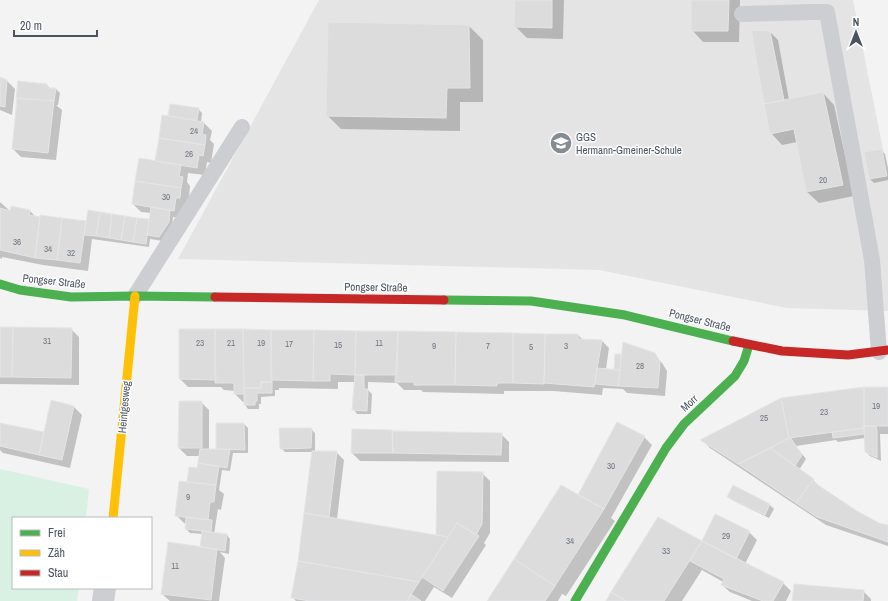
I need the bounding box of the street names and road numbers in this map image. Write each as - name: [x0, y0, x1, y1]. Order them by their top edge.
- street label: Pongser Straße: [22, 271, 86, 291]
- street label: Pongser Straße: [344, 279, 408, 295]
- street label: Pongser Straße: [668, 306, 732, 334]
- street label: Heintgesweg: [115, 380, 133, 434]
- street label: Morr: [677, 392, 701, 414]

